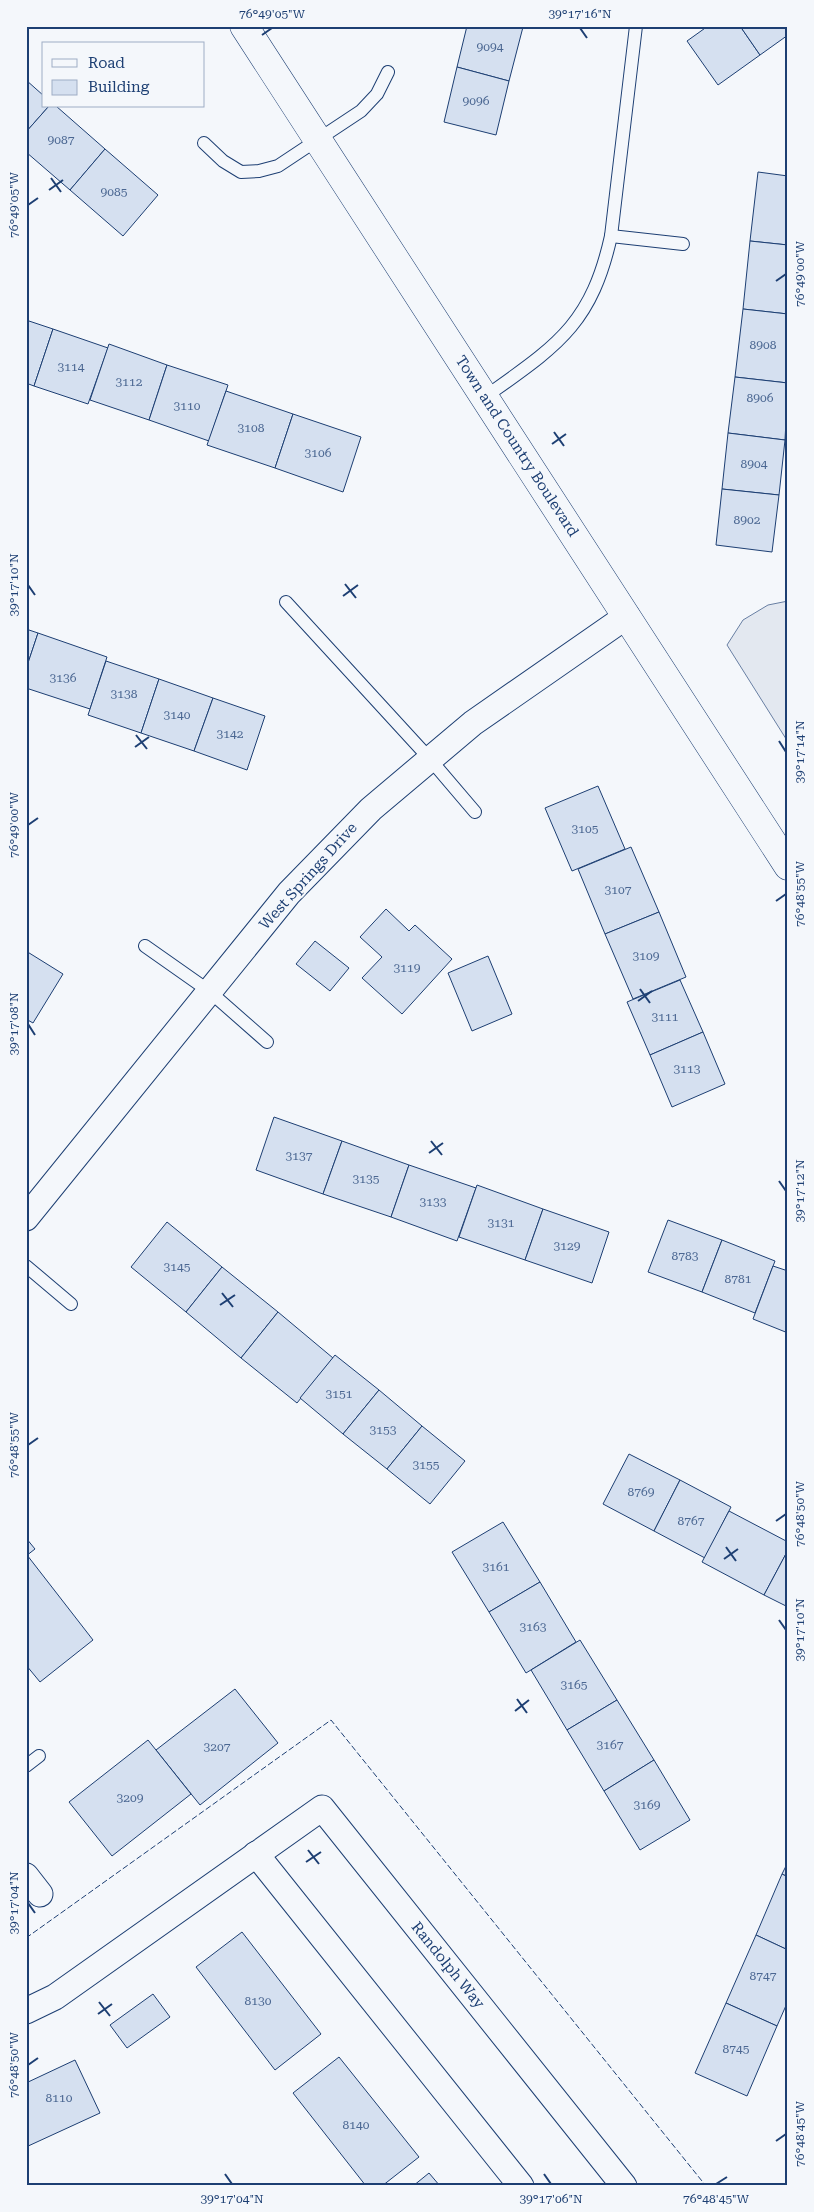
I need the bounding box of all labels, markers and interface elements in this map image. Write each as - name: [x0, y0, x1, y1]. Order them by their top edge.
- text: 76°49'05"W: [239, 7, 306, 21]
- text: 39°17'16"N: [548, 7, 612, 21]
- house number: 9094: [477, 40, 504, 54]
- legend: [42, 42, 205, 108]
- text: Road: [88, 54, 125, 72]
- text: Building: [88, 78, 150, 96]
- house number: 9096: [463, 94, 490, 108]
- house number: 9087: [48, 133, 75, 147]
- text: 76°49'05"W: [7, 171, 21, 238]
- house number: 9085: [101, 185, 128, 199]
- text: 76°49'00"W: [793, 240, 807, 307]
- house number: 8908: [750, 338, 777, 352]
- street label: Town and Country Boulevard: [452, 352, 583, 540]
- house number: 3114: [58, 360, 85, 374]
- house number: 3112: [116, 375, 143, 389]
- house number: 8906: [747, 391, 774, 405]
- house number: 3110: [174, 399, 201, 413]
- house number: 3108: [238, 421, 265, 435]
- house number: 3106: [305, 446, 332, 460]
- house number: 8904: [741, 457, 768, 471]
- house number: 8902: [734, 513, 761, 527]
- text: 39°17'10"N: [7, 553, 21, 617]
- house number: 3136: [50, 671, 77, 685]
- house number: 3138: [111, 687, 138, 701]
- house number: 3140: [164, 708, 191, 722]
- text: 39°17'14"N: [793, 720, 807, 784]
- house number: 3142: [217, 727, 244, 741]
- text: 76°49'00"W: [7, 791, 21, 858]
- street label: West Springs Drive: [255, 819, 361, 933]
- house number: 3105: [572, 822, 599, 836]
- text: 76°48'55"W: [793, 860, 807, 927]
- house number: 3107: [605, 883, 632, 897]
- house number: 3109: [633, 949, 660, 963]
- house number: 3119: [394, 961, 421, 975]
- text: 39°17'08"N: [7, 992, 21, 1056]
- house number: 3111: [652, 1010, 679, 1024]
- house number: 3113: [674, 1062, 701, 1076]
- house number: 3137: [286, 1149, 313, 1163]
- text: 39°17'12"N: [793, 1159, 807, 1223]
- house number: 3135: [353, 1172, 380, 1186]
- house number: 3133: [420, 1195, 447, 1209]
- house number: 3131: [488, 1216, 515, 1230]
- house number: 3129: [554, 1239, 581, 1253]
- house number: 8783: [672, 1249, 699, 1263]
- house number: 3145: [164, 1260, 191, 1274]
- house number: 8781: [725, 1272, 752, 1286]
- house number: 3151: [326, 1387, 353, 1401]
- text: 76°48'55"W: [7, 1411, 21, 1478]
- house number: 3153: [370, 1423, 397, 1437]
- house number: 3155: [413, 1458, 440, 1472]
- text: 76°48'50"W: [793, 1480, 807, 1547]
- house number: 8769: [628, 1485, 655, 1499]
- house number: 8767: [678, 1514, 705, 1528]
- house number: 3161: [483, 1560, 510, 1574]
- text: 39°17'10"N: [793, 1598, 807, 1662]
- house number: 3163: [520, 1620, 547, 1634]
- house number: 3165: [561, 1678, 588, 1692]
- house number: 3167: [597, 1738, 624, 1752]
- house number: 3207: [204, 1740, 231, 1754]
- house number: 3209: [117, 1791, 144, 1805]
- house number: 3169: [634, 1798, 661, 1812]
- text: 39°17'04"N: [7, 1871, 21, 1935]
- street label: Randolph Way: [408, 1918, 488, 2012]
- house number: 8747: [750, 1969, 777, 1983]
- house number: 8130: [245, 1994, 272, 2008]
- text: 76°48'50"W: [7, 2031, 21, 2098]
- house number: 8745: [723, 2042, 750, 2056]
- house number: 8110: [46, 2091, 73, 2105]
- text: 76°48'45"W: [793, 2100, 807, 2167]
- house number: 8140: [343, 2118, 370, 2132]
- text: 39°17'04"N: [200, 2192, 264, 2206]
- text: 39°17'06"N: [519, 2192, 583, 2206]
- text: 76°48'45"W: [683, 2192, 750, 2206]

